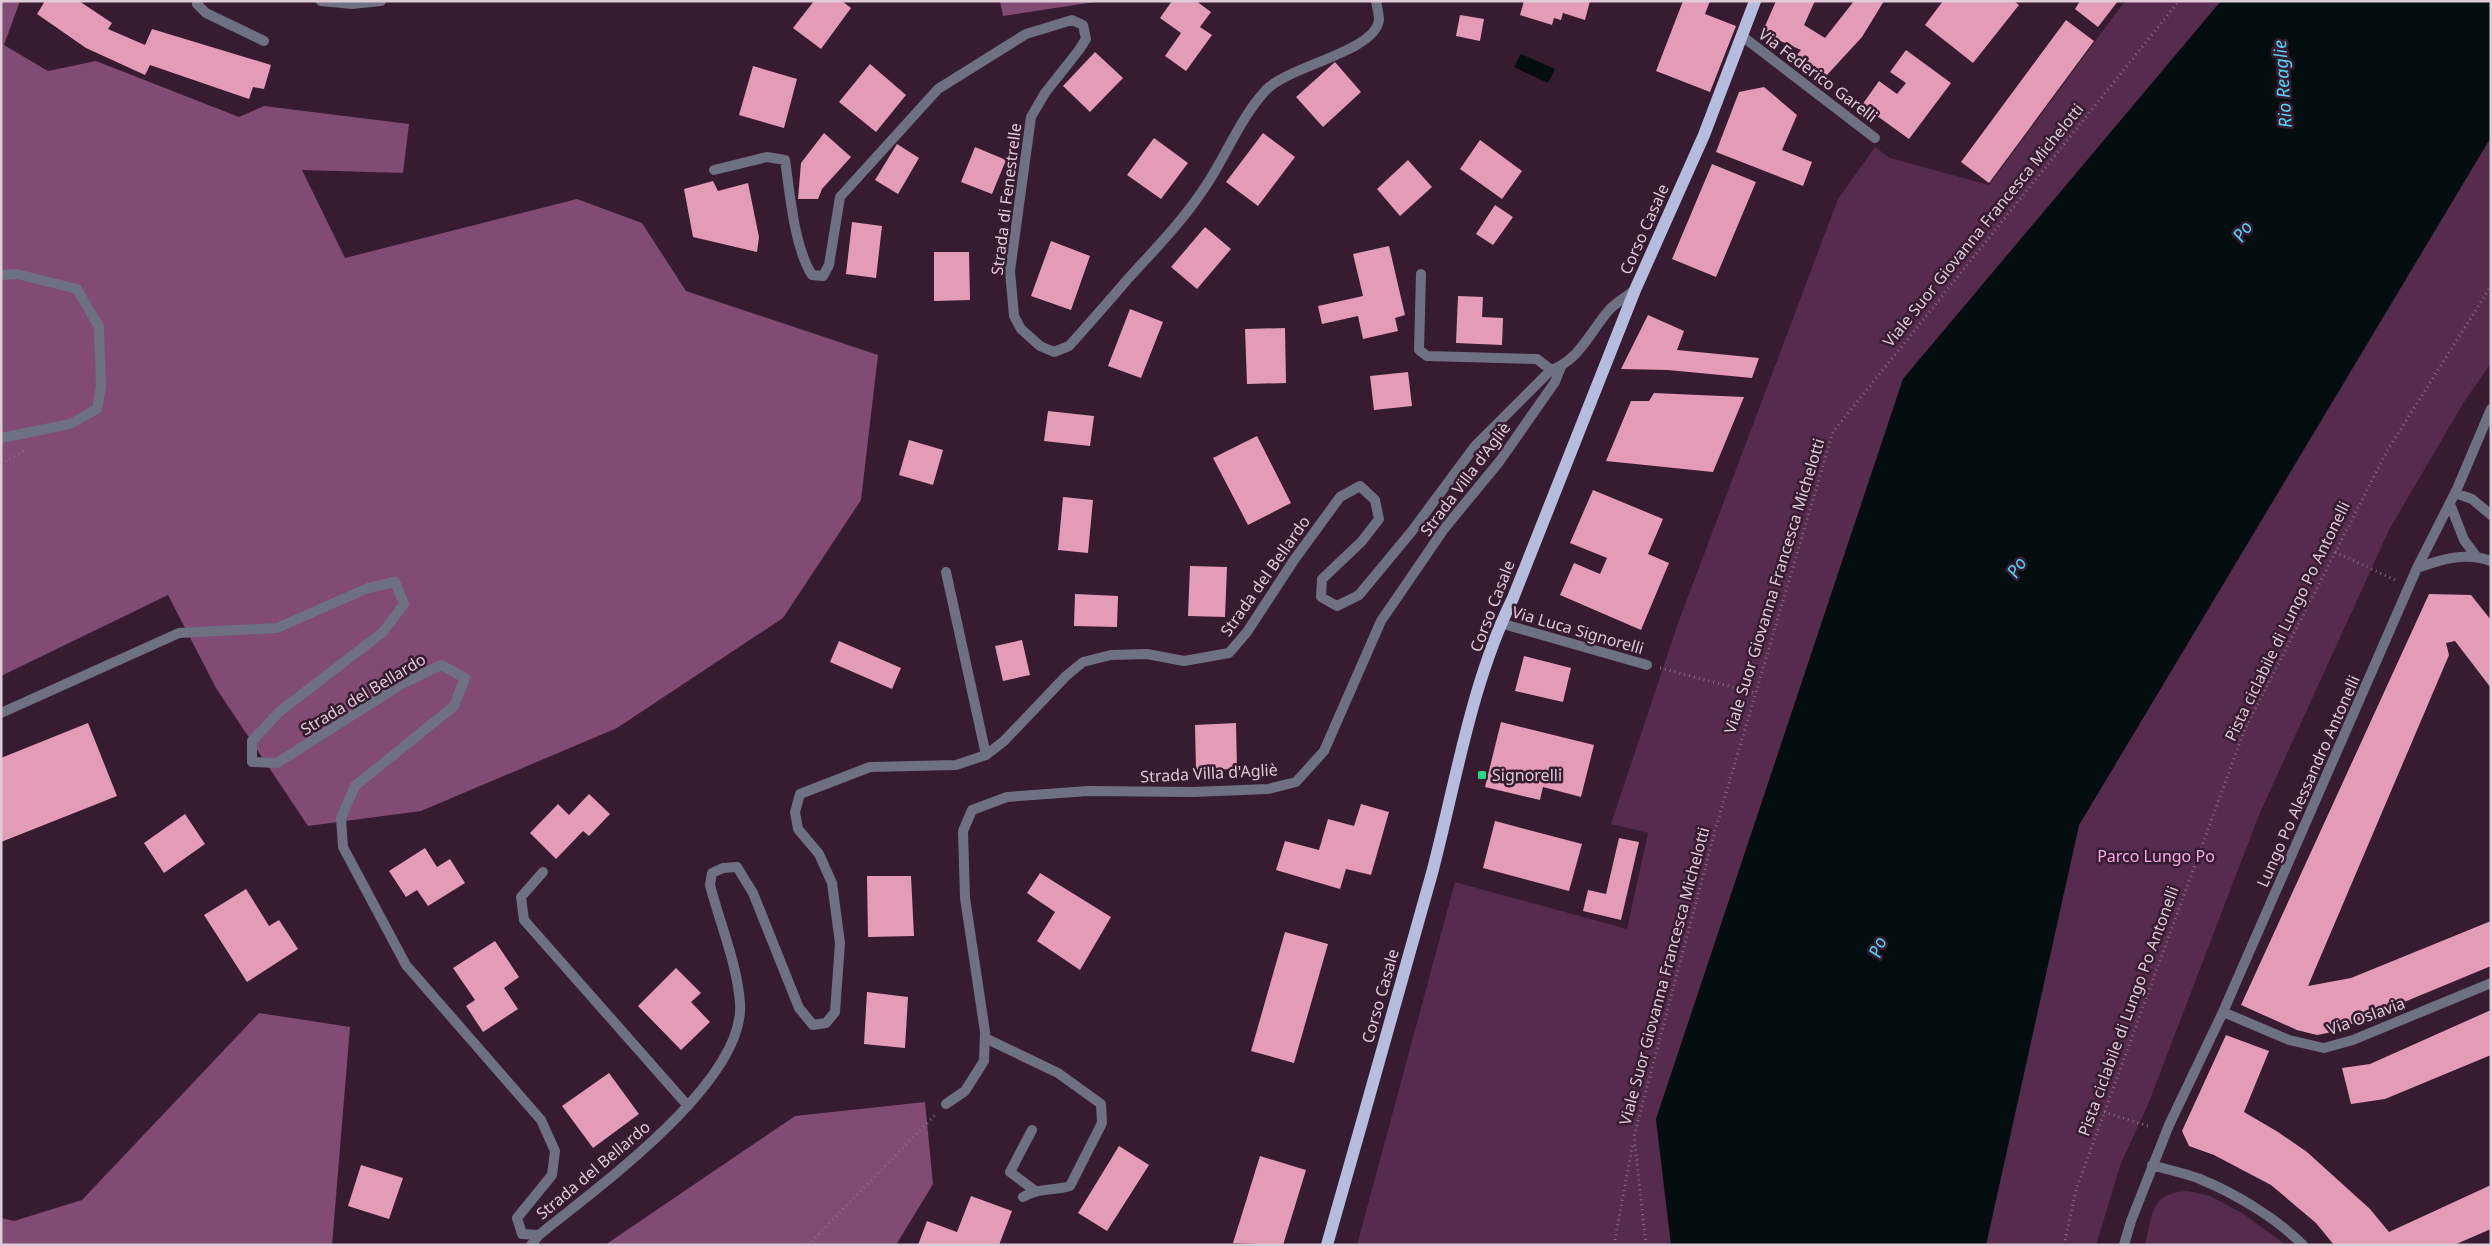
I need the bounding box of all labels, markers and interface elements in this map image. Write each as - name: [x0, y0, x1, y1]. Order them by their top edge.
- street label: Via Federico Garelli: [1754, 23, 1882, 127]
- water label: Rio Reaglie: [2267, 39, 2297, 129]
- street label: Viale Suor Giovanna Francesca Michelotti: [1878, 99, 2088, 351]
- street label: Strada di Fenestrelle: [986, 122, 1026, 276]
- street label: Corso Casale: [1614, 180, 1674, 278]
- water label: Po: [2226, 216, 2258, 246]
- street label: Strada Villa d'Agliè: [1415, 417, 1515, 541]
- street label: Viale Suor Giovanna Francesca Michelotti: [1719, 436, 1829, 736]
- street label: Pista ciclabile di Lungo Po Antonelli: [2219, 497, 2355, 745]
- street label: Strada del Bellardo: [1215, 511, 1315, 641]
- water label: Po: [2000, 552, 2032, 582]
- street label: Corso Casale: [1464, 557, 1520, 655]
- street label: Via Luca Signorelli: [1510, 601, 1646, 659]
- street label: Strada del Bellardo: [296, 648, 430, 740]
- street label: Lungo Po Alessandro Antonelli: [2251, 672, 2365, 890]
- street label: Strada Villa d'Agliè: [1140, 758, 1278, 788]
- place label: Signorelli: [1492, 764, 1562, 786]
- marker: Signorelli: [1476, 769, 1488, 781]
- street label: Viale Suor Giovanna Francesca Michelotti: [1614, 825, 1714, 1127]
- park label: Parco Lungo Po: [2097, 845, 2215, 867]
- street label: Pista ciclabile di Lungo Po Antonelli: [2072, 883, 2184, 1139]
- water label: Po: [1862, 933, 1892, 961]
- street label: Corso Casale: [1356, 946, 1404, 1046]
- street label: Via Oslavia: [2324, 992, 2408, 1040]
- street label: Strada del Bellardo: [531, 1116, 655, 1224]

